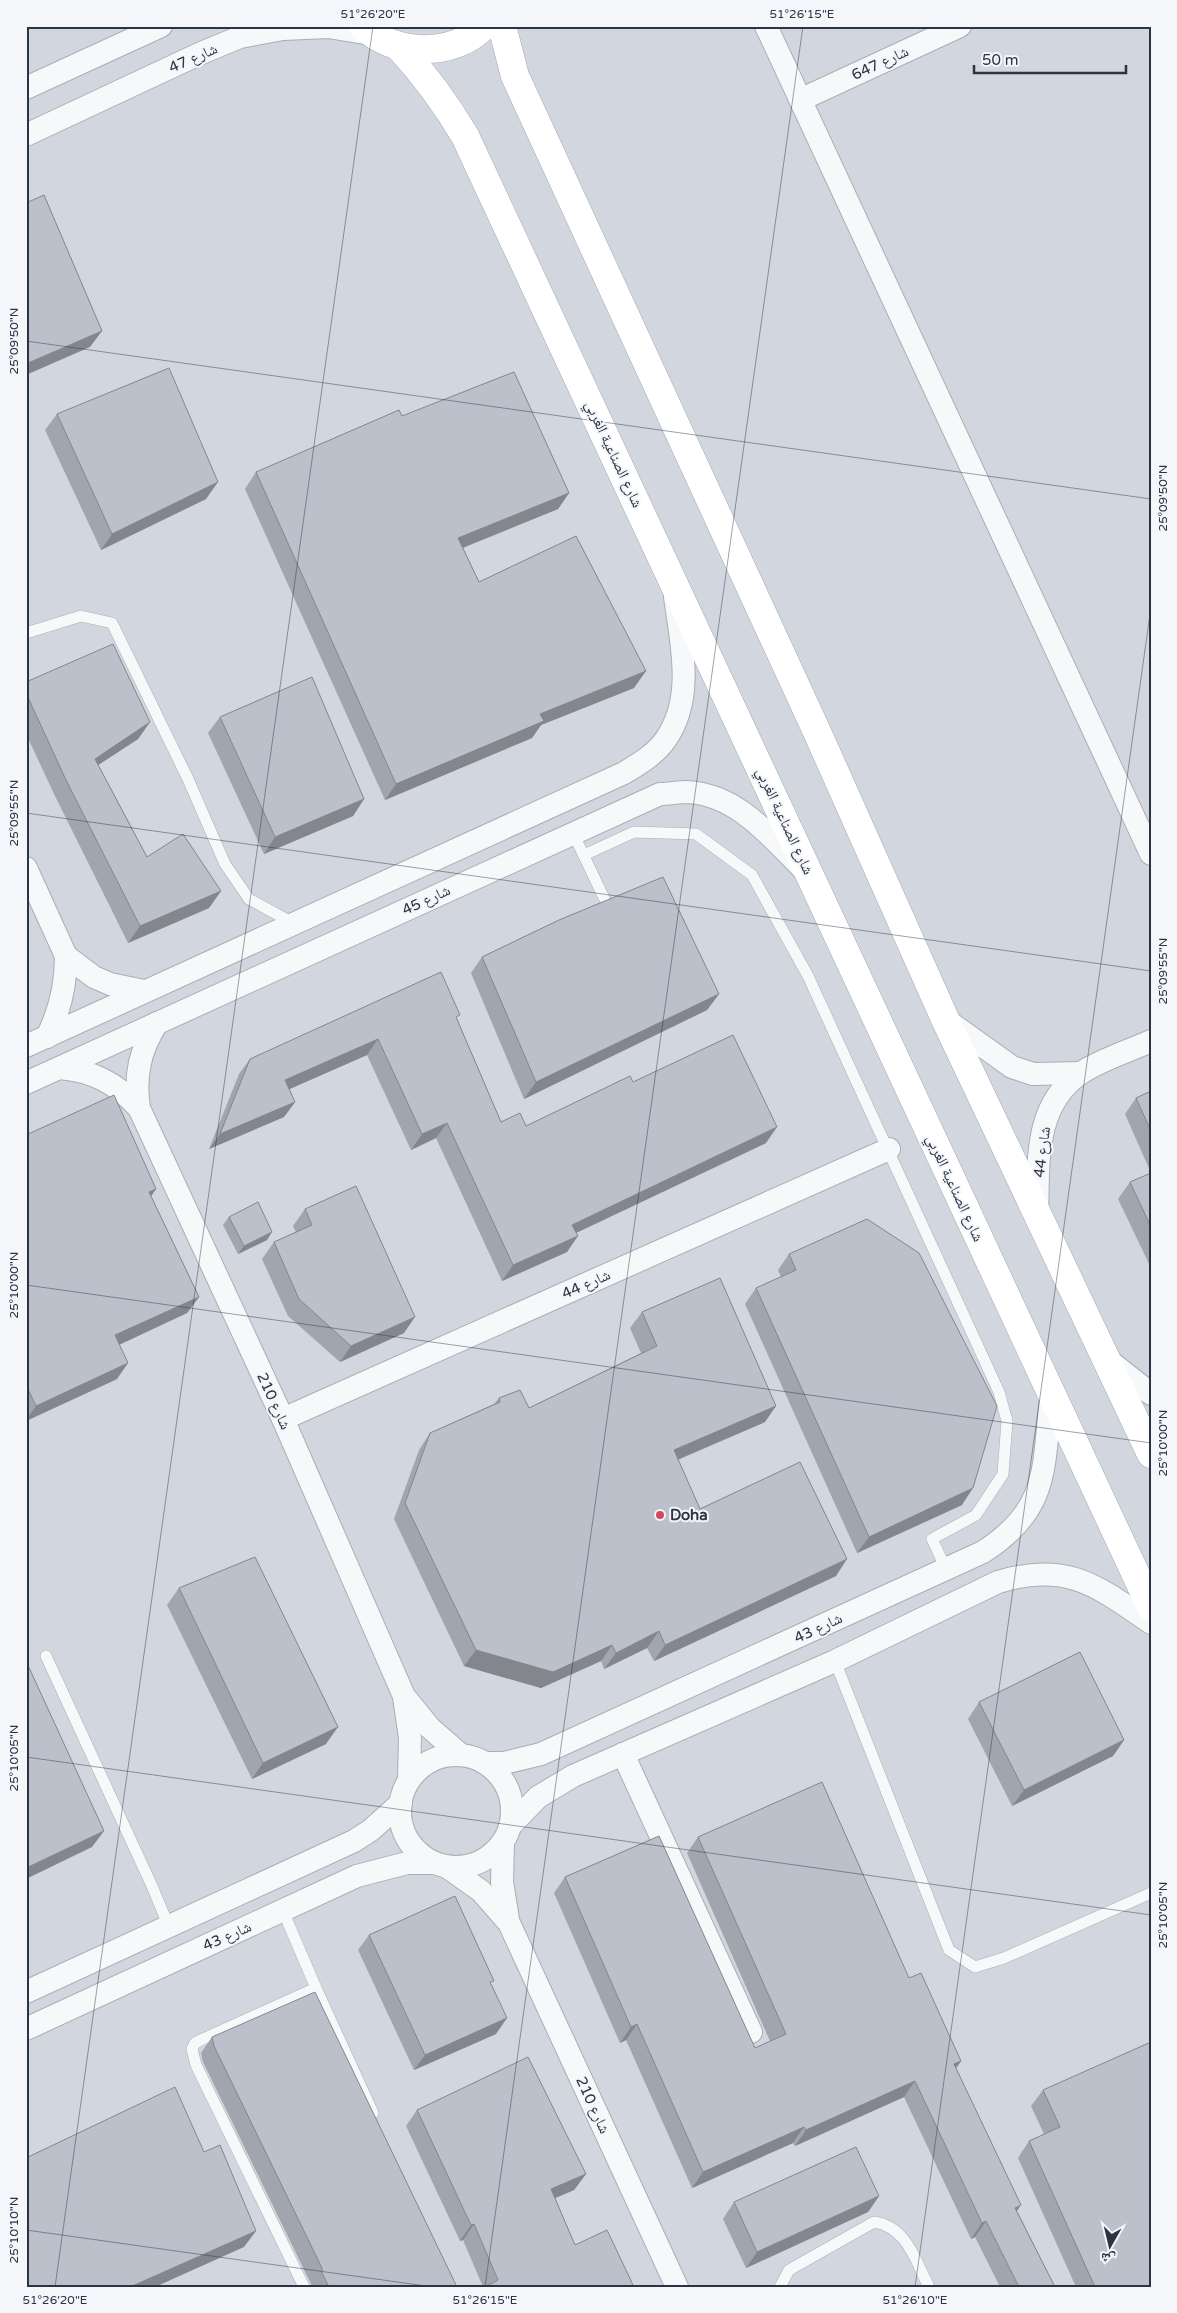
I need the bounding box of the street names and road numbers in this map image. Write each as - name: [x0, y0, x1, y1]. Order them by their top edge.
- street label: شارع 47: [166, 39, 221, 78]
- street label: شارع 647: [849, 42, 912, 85]
- street label: شارع الصناعية الغربي: [579, 398, 647, 512]
- street label: شارع الصناعية الغربي: [750, 765, 818, 879]
- street label: شارع 45: [399, 881, 454, 920]
- street label: شارع 44: [1030, 1125, 1055, 1179]
- street label: شارع الصناعية الغربي: [920, 1132, 988, 1246]
- street label: شارع 44: [559, 1265, 614, 1304]
- street label: شارع 210: [252, 1370, 295, 1433]
- street label: شارع 43: [791, 1609, 846, 1648]
- street label: شارع 43: [200, 1917, 255, 1956]
- street label: شارع 210: [571, 2074, 614, 2137]

